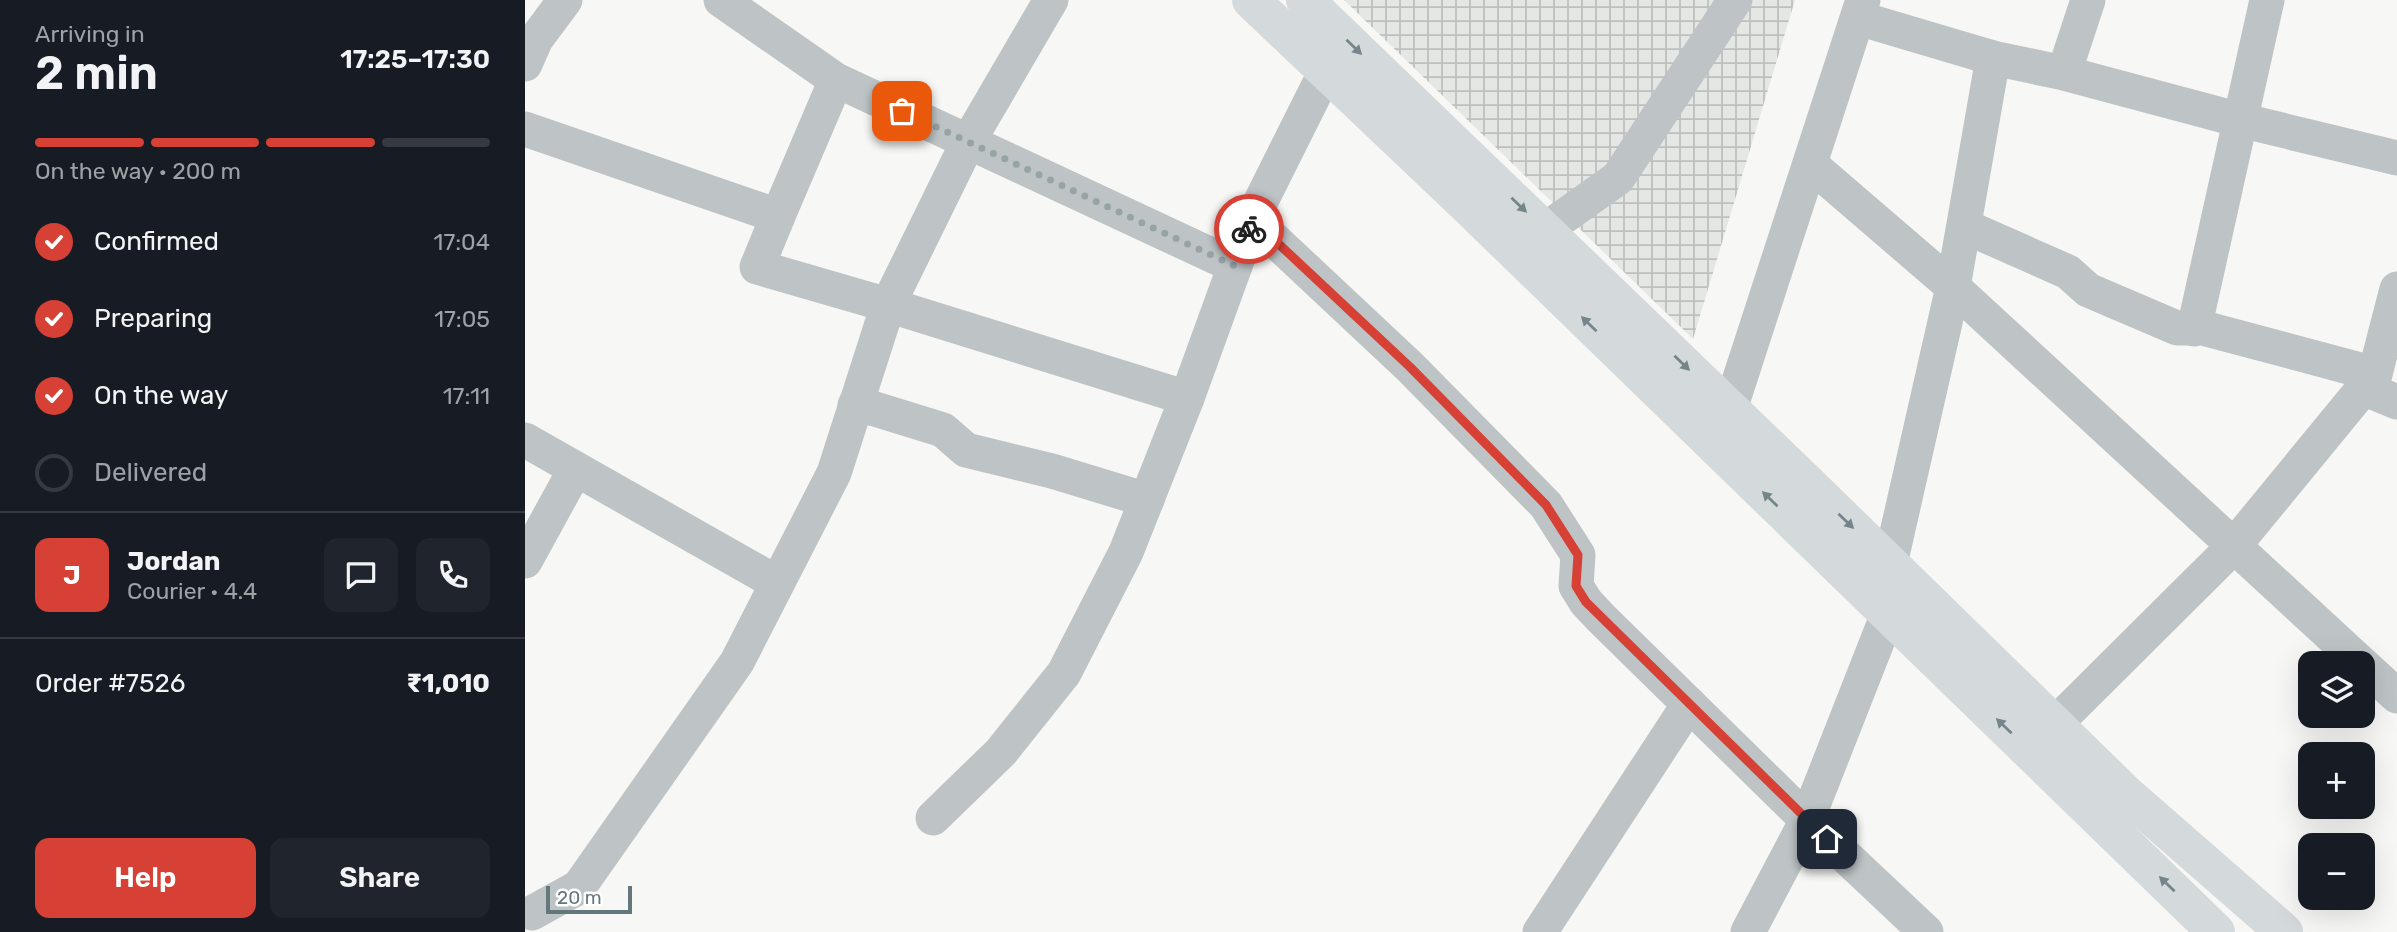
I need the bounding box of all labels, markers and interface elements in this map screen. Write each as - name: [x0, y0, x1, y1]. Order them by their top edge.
- text: Arriving in: [35, 20, 145, 48]
- one-way arrow: [1346, 39, 1363, 56]
- text: 17:25–17:30: [340, 44, 490, 75]
- text: 2 min: [35, 46, 158, 101]
- pin: [872, 81, 932, 141]
- icon: bag: [883, 92, 921, 130]
- text: On the way · 200 m: [35, 157, 241, 185]
- courier: [1214, 194, 1284, 264]
- one-way arrow: [1510, 196, 1527, 213]
- icon: bike: [1230, 210, 1268, 248]
- icon: check: [35, 223, 73, 261]
- text: Confirmed: [94, 226, 219, 257]
- text: 17:04: [434, 228, 490, 256]
- icon: check: [35, 300, 73, 338]
- text: Preparing: [94, 303, 212, 334]
- text: 17:05: [434, 305, 490, 333]
- one-way arrow: [1581, 316, 1598, 332]
- one-way arrow: [1673, 354, 1690, 370]
- icon: check: [35, 377, 73, 415]
- text: On the way: [94, 380, 228, 411]
- text: 17:11: [443, 382, 490, 410]
- text: Delivered: [94, 457, 207, 488]
- one-way arrow: [1762, 492, 1779, 508]
- one-way arrow: [1837, 512, 1854, 528]
- button: chat: [324, 538, 398, 612]
- button: phone: [416, 538, 490, 612]
- text: Jordan: [127, 546, 220, 577]
- text: J: [63, 560, 81, 591]
- text: Courier · 4.4: [127, 577, 257, 605]
- map controls: [2298, 651, 2375, 910]
- button: layers: [2298, 651, 2375, 728]
- text: Order #7526: [35, 668, 185, 699]
- text: ₹1,010: [406, 668, 490, 699]
- one-way arrow: [1996, 718, 2012, 735]
- button: +: [2298, 742, 2375, 819]
- pin: [1797, 809, 1857, 869]
- icon: home: [1808, 820, 1846, 858]
- button: −: [2298, 833, 2375, 910]
- button: Help: [35, 838, 256, 918]
- button: Share: [270, 838, 490, 918]
- one-way arrow: [2159, 877, 2176, 893]
- scale bar: [546, 883, 632, 915]
- text: 20 m: [557, 886, 602, 909]

